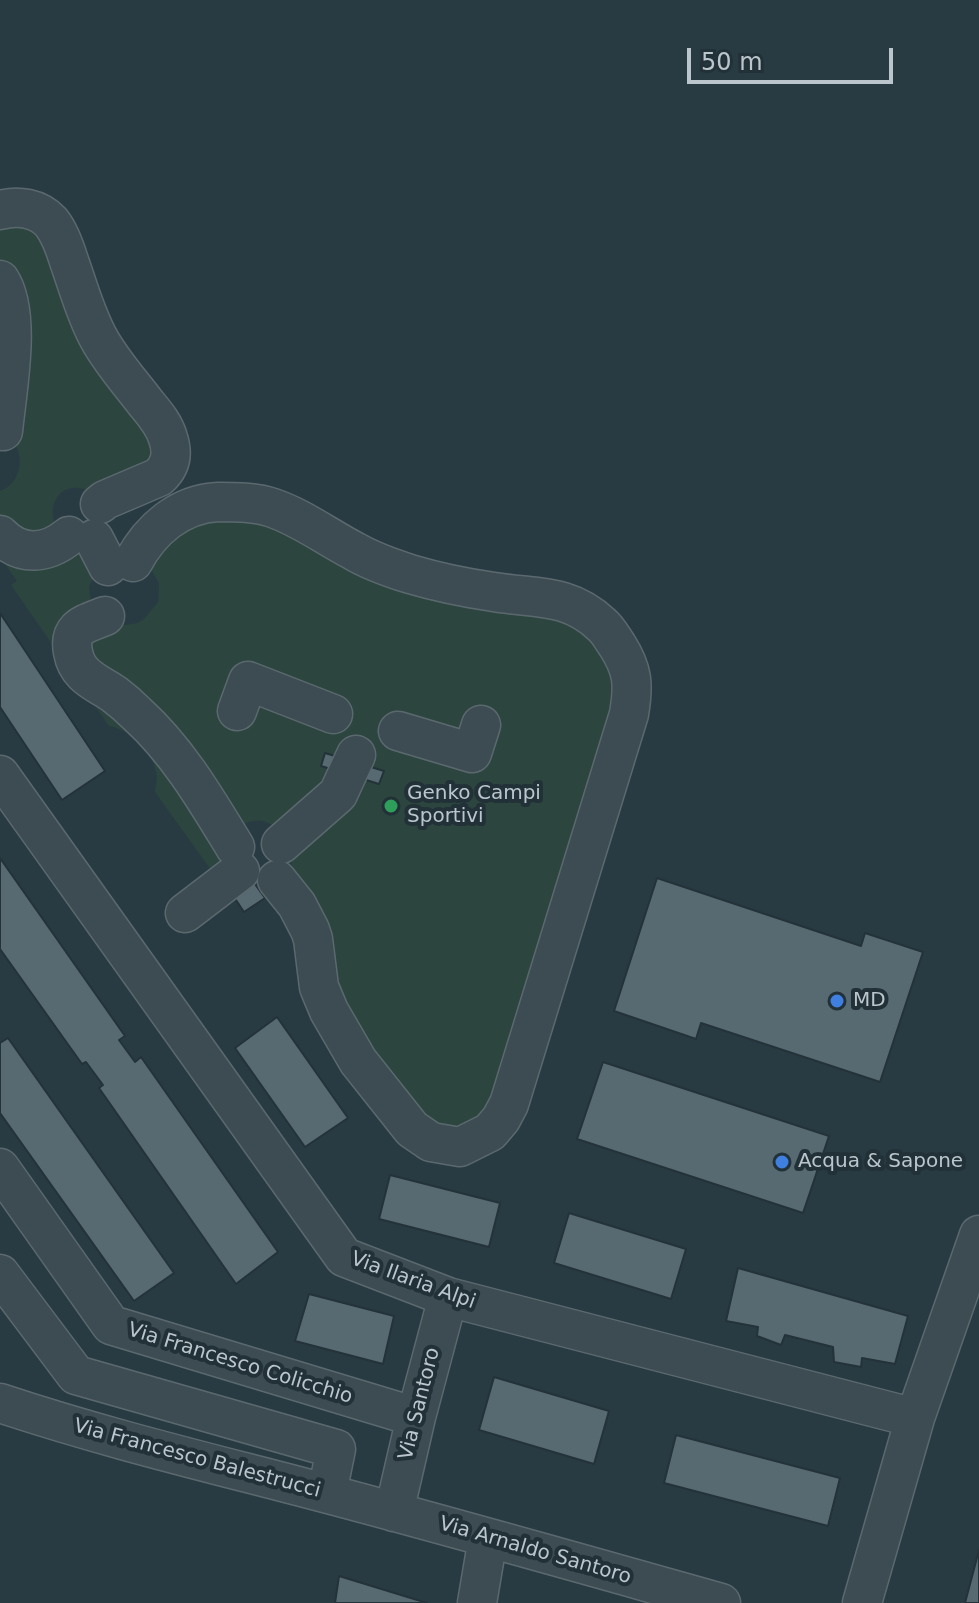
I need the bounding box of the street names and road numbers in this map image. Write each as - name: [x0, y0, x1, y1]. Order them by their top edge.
- street label: Via Ilaria Alpi: [347, 1247, 479, 1315]
- street label: Via Francesco Colicchio: [125, 1318, 355, 1410]
- street label: Via Santoro: [394, 1345, 446, 1463]
- street label: Via Francesco Balestrucci: [71, 1414, 323, 1504]
- street label: Via Arnaldo Santoro: [436, 1512, 634, 1590]

